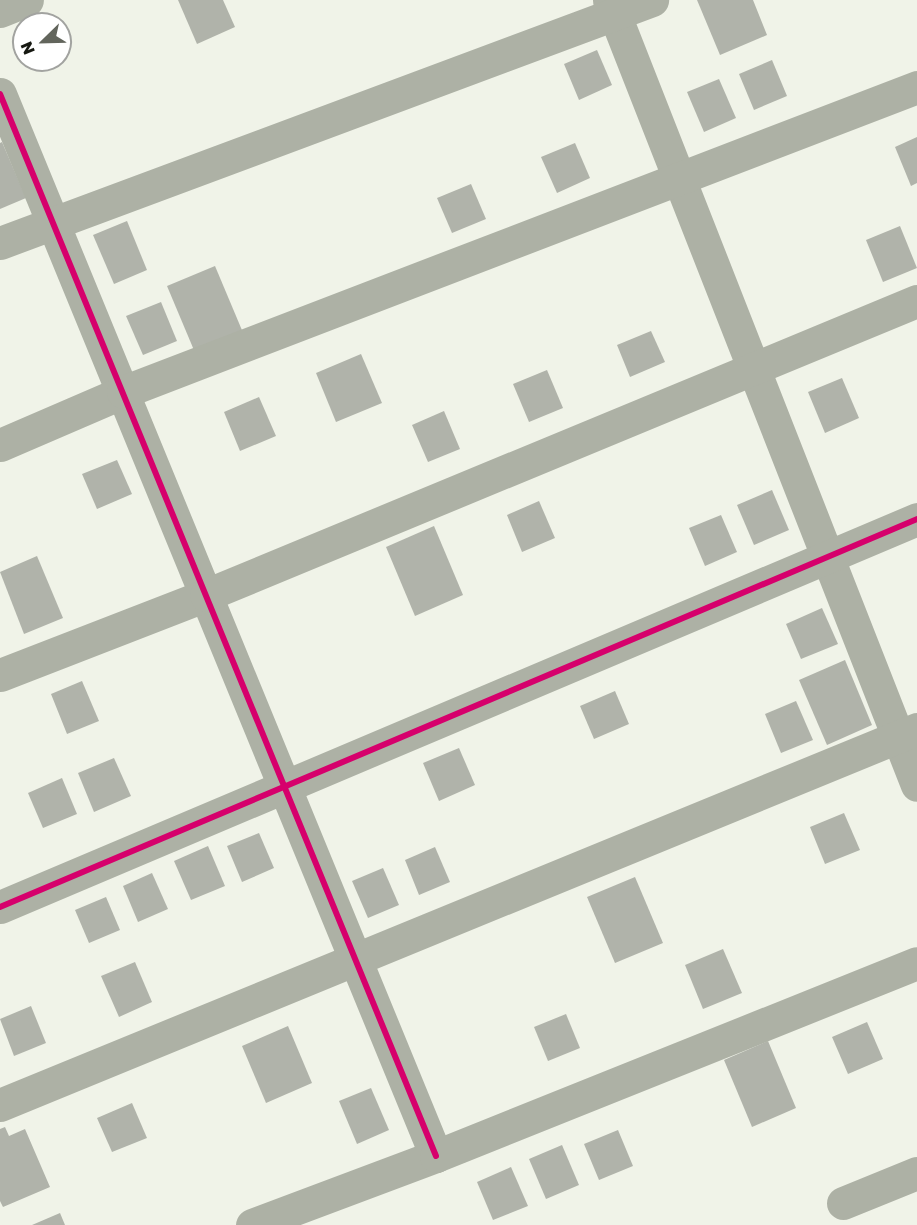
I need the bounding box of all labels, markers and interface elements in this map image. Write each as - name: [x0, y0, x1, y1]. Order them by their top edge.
- north arrow: [12, 12, 72, 72]
- text: N: [16, 39, 39, 58]

